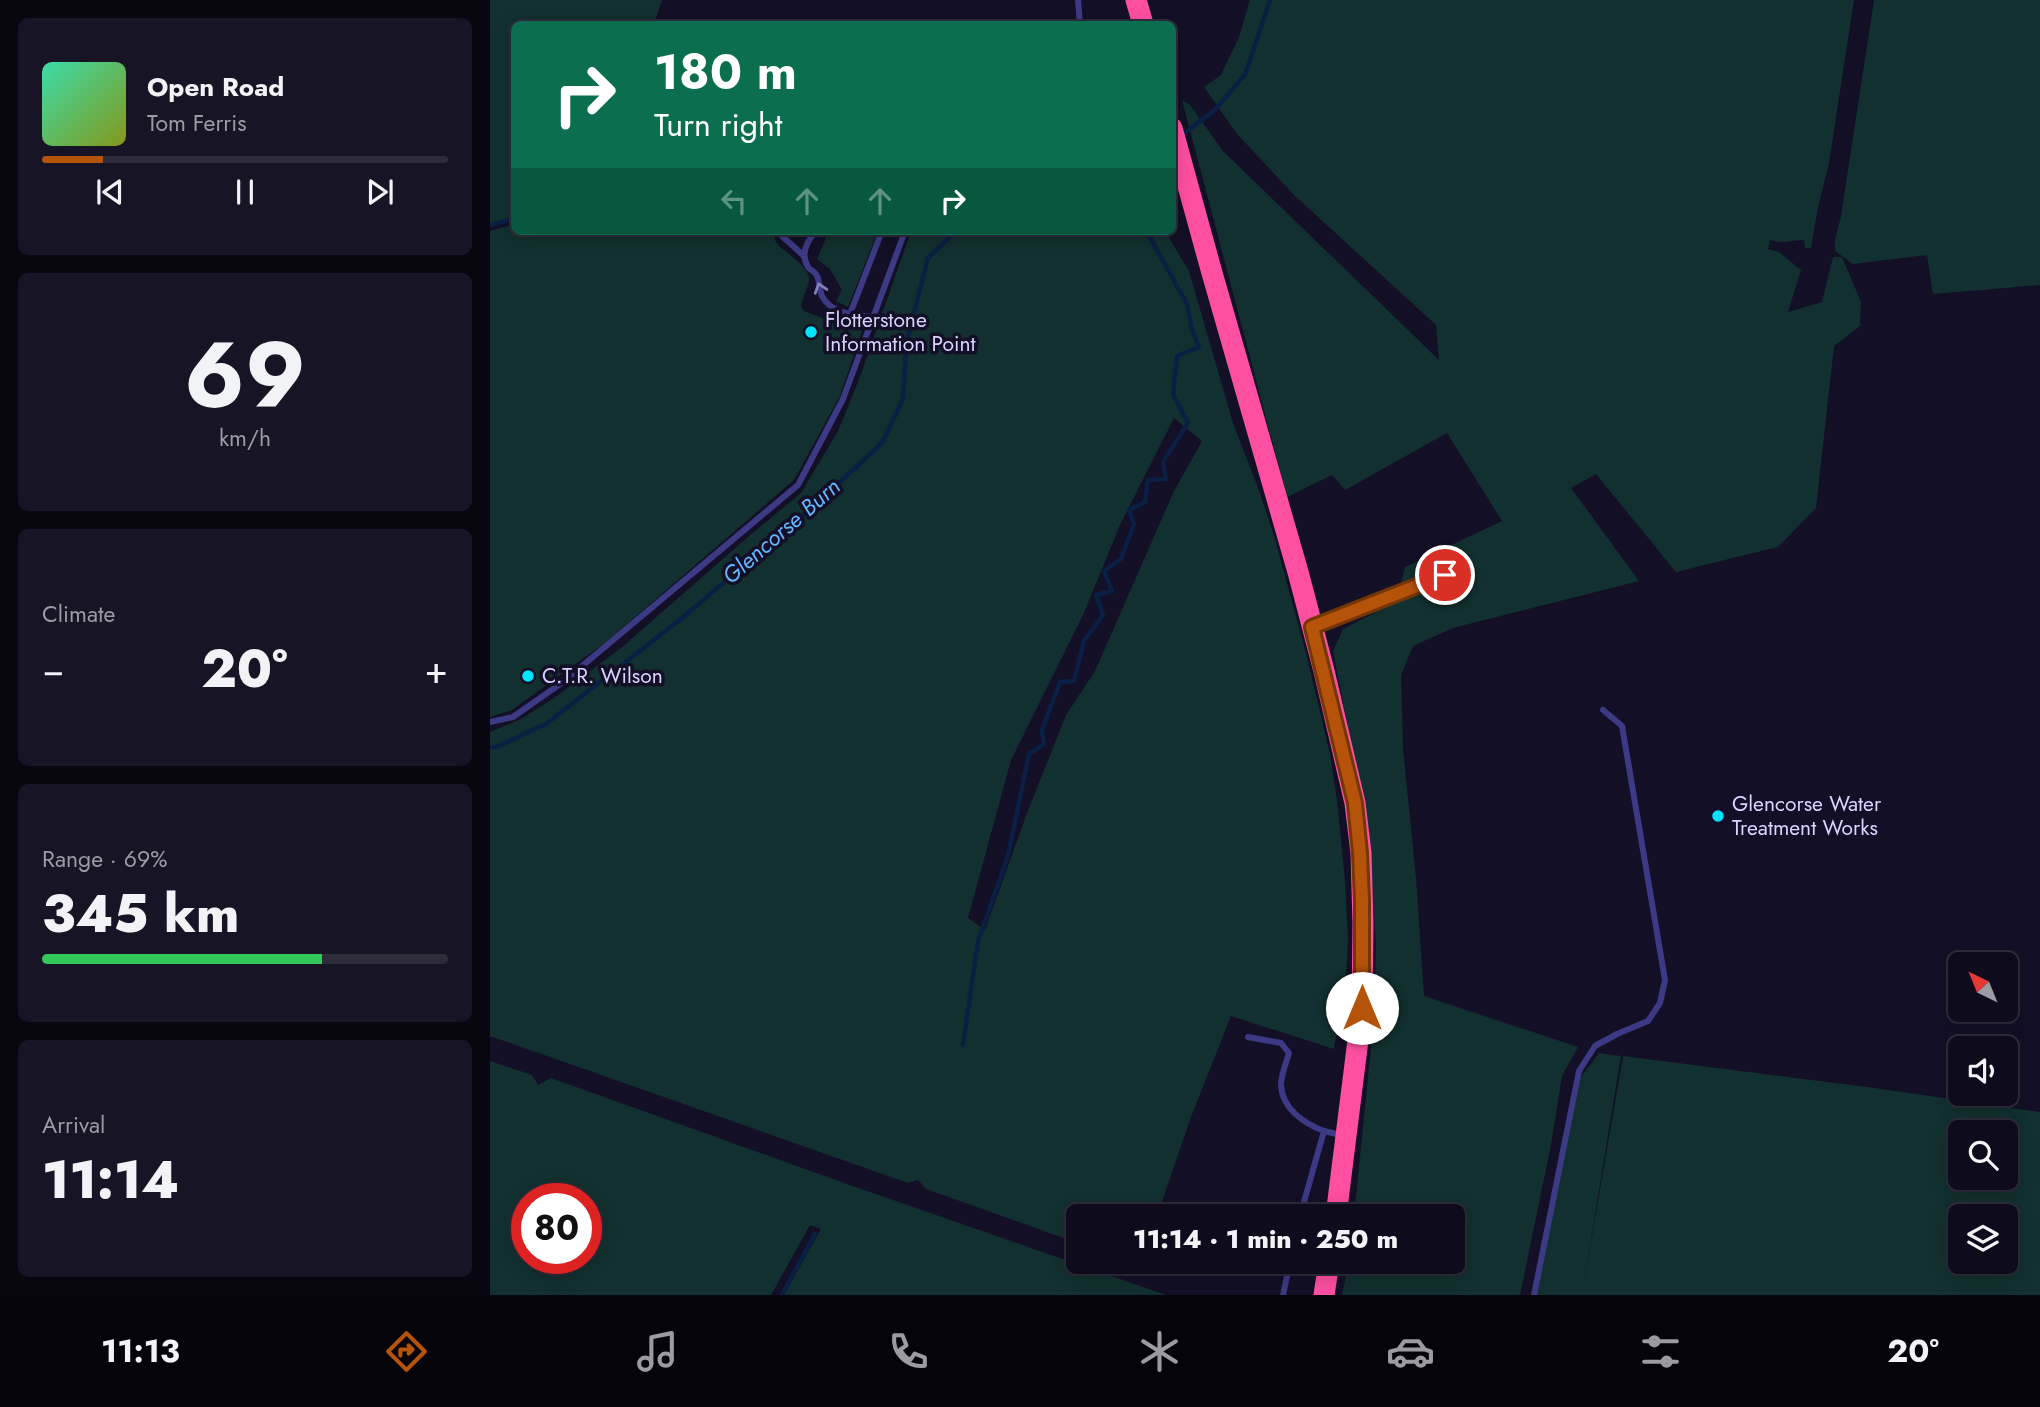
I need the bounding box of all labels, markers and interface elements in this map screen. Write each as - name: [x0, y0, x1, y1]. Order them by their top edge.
- text: 180 m: [654, 37, 797, 107]
- icon: right: [539, 49, 630, 140]
- text: Open Road: [147, 68, 284, 106]
- text: Turn right: [654, 102, 783, 148]
- text: Tom Ferris: [147, 106, 246, 140]
- icon: previous: [91, 173, 129, 211]
- icon: pause: [226, 173, 264, 211]
- icon: next: [361, 173, 399, 211]
- icon: left: [715, 182, 753, 220]
- icon: ahead: [788, 182, 826, 220]
- icon: ahead: [861, 182, 899, 220]
- icon: right: [934, 182, 972, 220]
- one-way arrow: [814, 282, 829, 294]
- place label: Flotterstone Information Point: [825, 305, 976, 359]
- text: 69: [184, 310, 306, 441]
- marker: Flotterstone Information Point: [803, 324, 819, 340]
- text: km/h: [219, 421, 271, 455]
- water label: Glencorse Burn: [714, 470, 848, 592]
- pin: [1415, 545, 1475, 605]
- icon: arrive: [1426, 556, 1464, 594]
- text: Climate: [42, 597, 115, 631]
- text: 20°: [201, 631, 288, 707]
- text: −: [42, 642, 64, 697]
- text: +: [425, 642, 448, 697]
- place label: C.T.R. Wilson: [542, 661, 663, 691]
- marker: C.T.R. Wilson: [520, 668, 536, 684]
- place label: Glencorse Water Treatment Works: [1732, 789, 1882, 843]
- marker: Glencorse Water Treatment Works: [1710, 808, 1726, 824]
- text: Range · 69%: [42, 842, 167, 876]
- text: 345 km: [42, 876, 239, 952]
- north arrow: [1948, 952, 2018, 1022]
- map controls: [1948, 952, 2018, 1274]
- position arrow: [1325, 971, 1399, 1045]
- button: sound: [1948, 1036, 2018, 1106]
- text: Arrival: [42, 1108, 105, 1142]
- button: search: [1948, 1120, 2018, 1190]
- text: 11:14: [42, 1142, 179, 1218]
- speed limit sign: 80: [511, 1183, 602, 1274]
- button: layers: [1948, 1204, 2018, 1274]
- text: 11:14 · 1 min · 250 m: [1133, 1220, 1398, 1258]
- icon: directions: [382, 1327, 431, 1376]
- icon: music: [633, 1327, 682, 1376]
- icon: phone: [884, 1327, 933, 1376]
- icon: climate: [1135, 1327, 1184, 1376]
- icon: car: [1386, 1327, 1435, 1376]
- icon: filters: [1636, 1327, 1685, 1376]
- text: 11:13: [101, 1328, 180, 1374]
- text: 20°: [1887, 1328, 1939, 1374]

